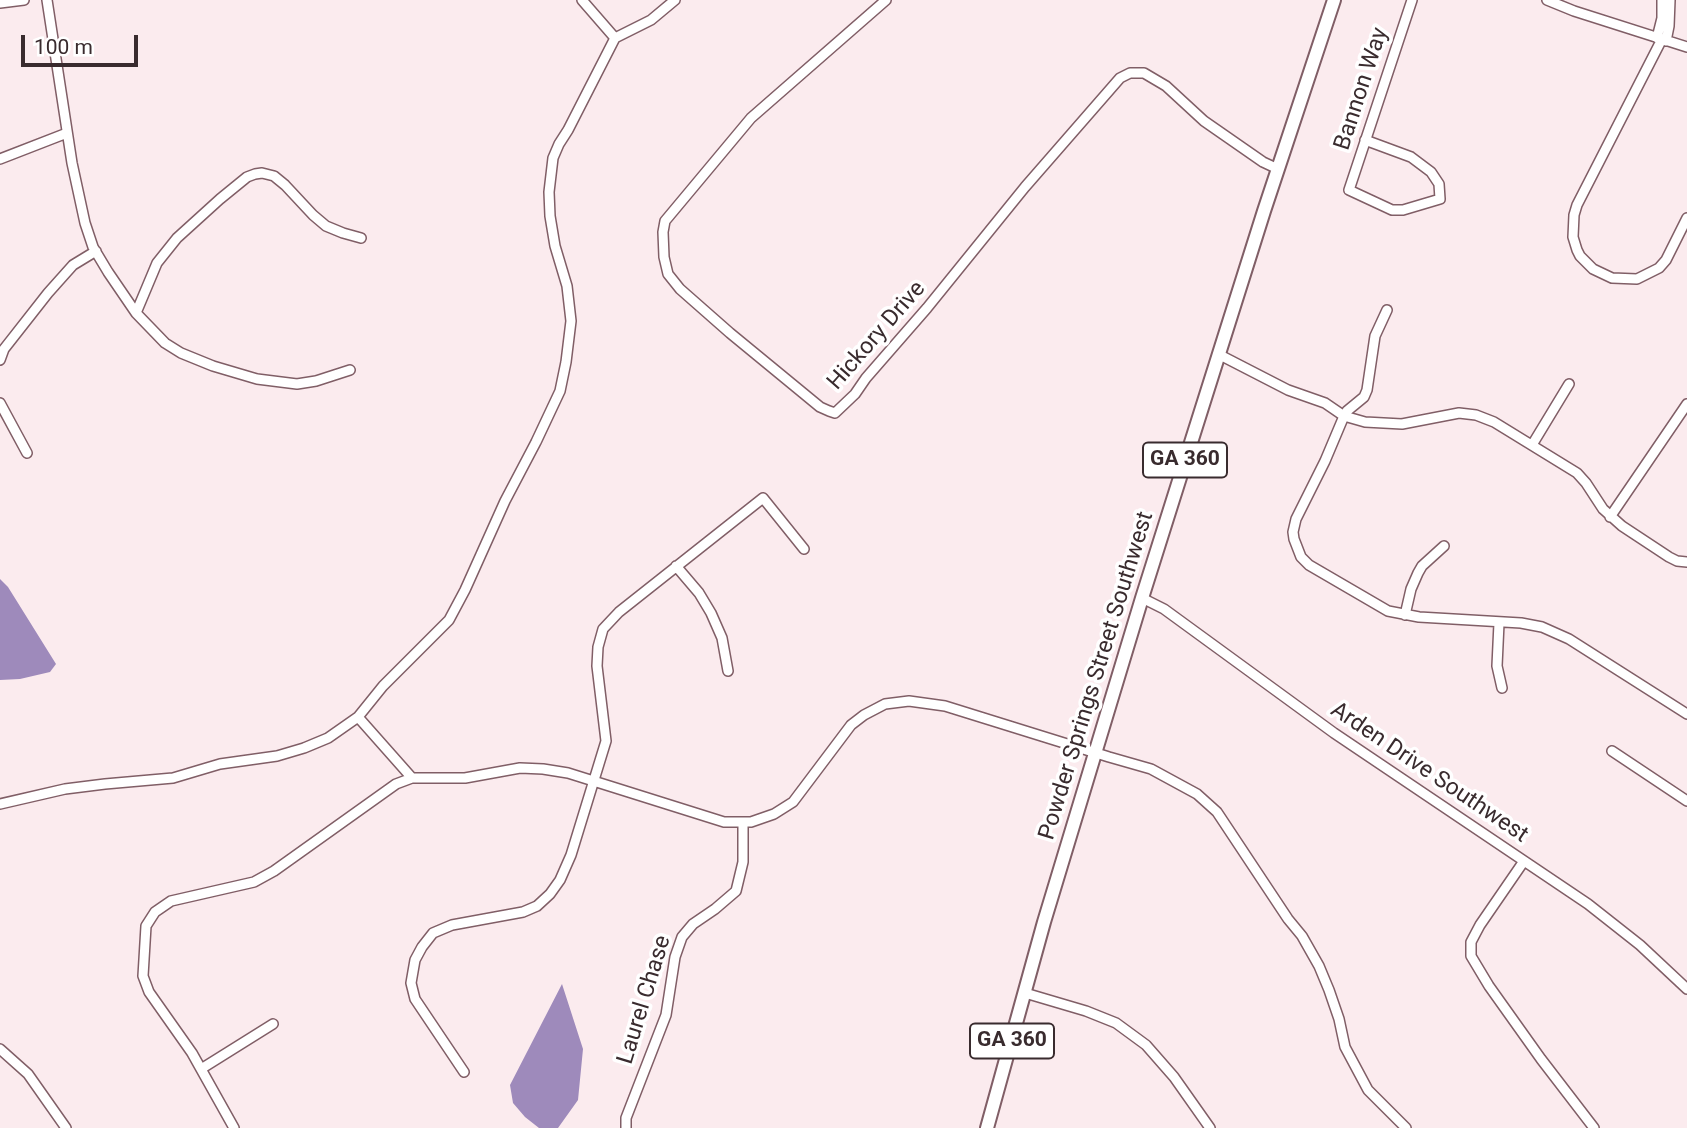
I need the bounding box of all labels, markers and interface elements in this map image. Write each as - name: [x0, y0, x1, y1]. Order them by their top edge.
- scale bar: [24, 21, 142, 65]
- street label: Bannon Way: [1329, 24, 1395, 154]
- text: 100 m: [34, 35, 93, 59]
- street label: Hickory Drive: [822, 276, 932, 396]
- road number: GA 360: [1143, 442, 1227, 477]
- street label: Powder Springs Street Southwest: [1034, 509, 1160, 843]
- street label: Arden Drive Southwest: [1325, 697, 1533, 849]
- street label: Laurel Chase: [612, 932, 678, 1068]
- road number: GA 360: [970, 1024, 1054, 1058]

